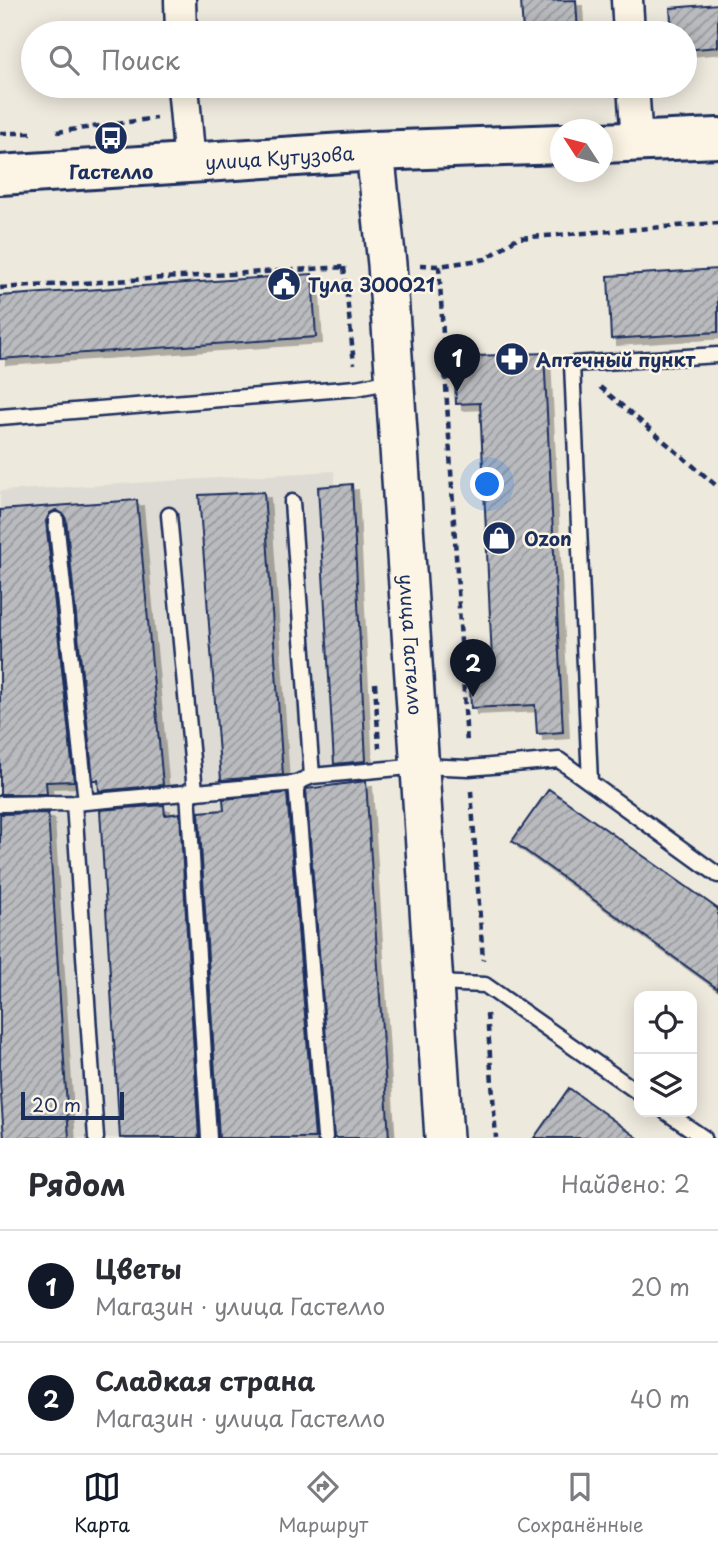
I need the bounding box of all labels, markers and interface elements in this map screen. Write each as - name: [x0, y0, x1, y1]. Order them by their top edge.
- search box: [21, 21, 697, 98]
- text: Поиск: [101, 40, 180, 79]
- icon: search: [45, 41, 83, 79]
- bus stop icon: Гастелло: [92, 119, 130, 157]
- north arrow: [550, 119, 613, 182]
- street label: улица Кутузова: [204, 138, 355, 176]
- place label: Гастелло: [69, 157, 153, 185]
- public building icon: Тула 300021: [265, 265, 303, 303]
- place label: Тула 300021: [308, 270, 435, 298]
- pin: 1: [434, 334, 480, 392]
- pharmacy icon: Аптечный пункт: [493, 340, 531, 378]
- place label: Аптечный пункт: [536, 345, 697, 373]
- your location: [470, 467, 504, 501]
- shop icon: Ozon: [480, 519, 518, 557]
- place label: Ozon: [524, 524, 572, 552]
- street label: улица Гастелло: [393, 573, 430, 716]
- pin: 2: [450, 639, 496, 697]
- map controls: [634, 991, 697, 1117]
- button: locate: [634, 991, 697, 1054]
- button: layers: [634, 1054, 697, 1117]
- scale bar: [21, 1089, 124, 1121]
- text: 20 m: [32, 1090, 81, 1118]
- text: Рядом: [28, 1161, 126, 1206]
- text: Найдено: 2: [561, 1166, 690, 1201]
- text: Цветы: [95, 1249, 182, 1288]
- text: 1: [46, 1269, 57, 1304]
- text: 20 m: [631, 1269, 690, 1304]
- text: Магазин · улица Гастелло: [95, 1288, 385, 1323]
- text: Сладкая страна: [95, 1361, 315, 1400]
- text: 2: [43, 1381, 59, 1416]
- text: 40 m: [630, 1381, 690, 1416]
- text: Магазин · улица Гастелло: [95, 1400, 385, 1435]
- tab: Карта: [74, 1468, 130, 1538]
- tab: Маршрут: [278, 1468, 368, 1538]
- tab: Сохранённые: [517, 1468, 644, 1538]

